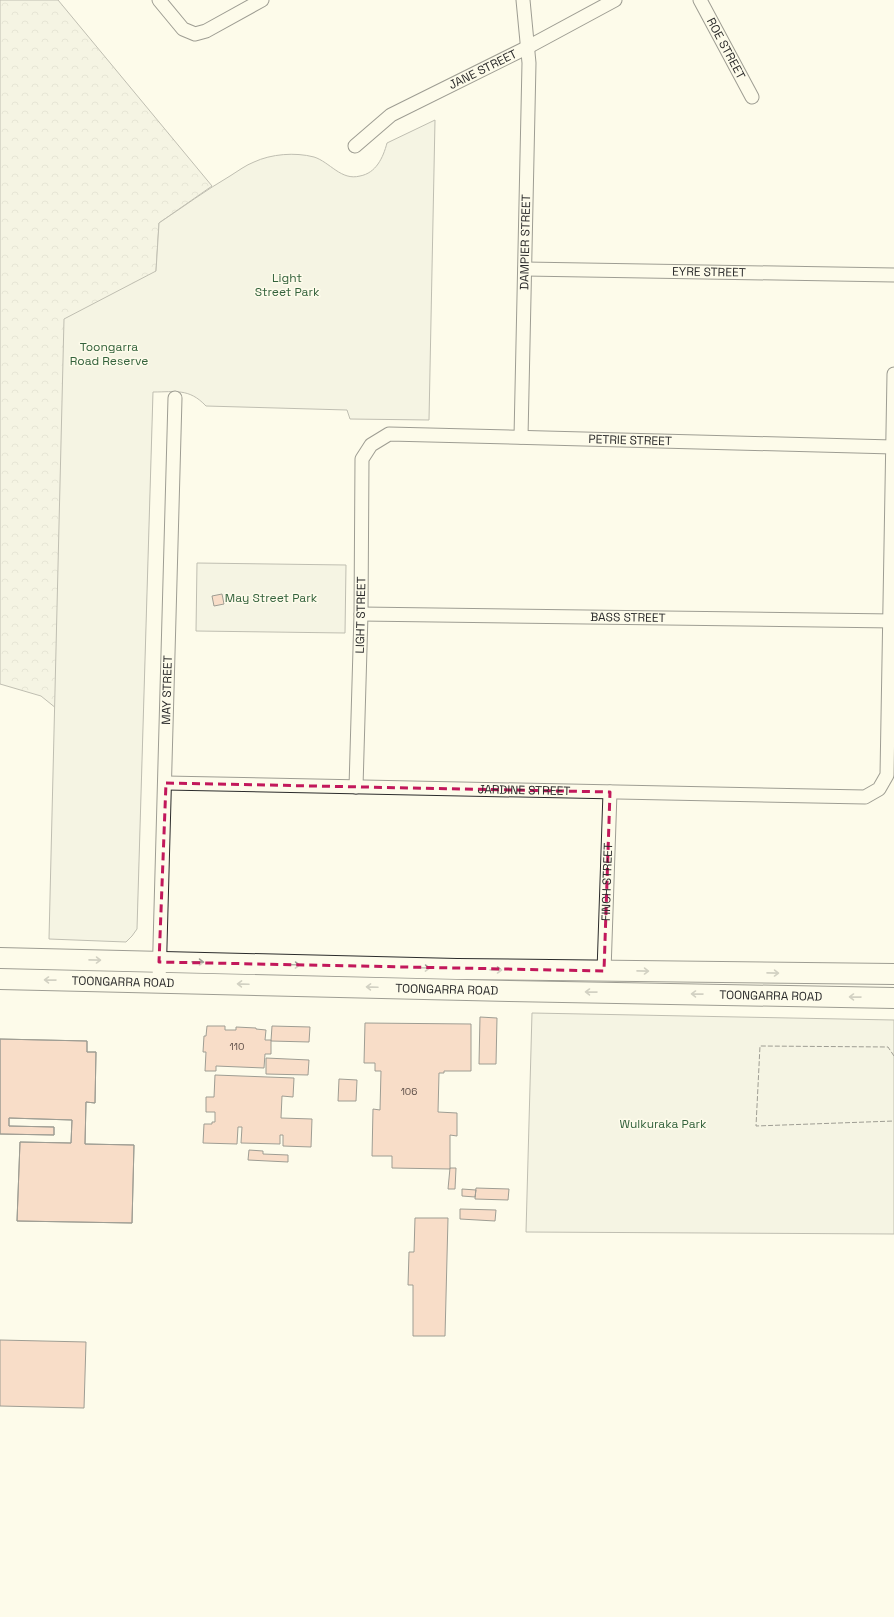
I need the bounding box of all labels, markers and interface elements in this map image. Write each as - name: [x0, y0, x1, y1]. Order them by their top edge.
- street label: ROE STREET: [703, 15, 749, 82]
- street label: JANE STREET: [446, 46, 520, 93]
- street label: DAMPIER STREET: [516, 194, 534, 290]
- street label: EYRE STREET: [672, 263, 746, 281]
- park label: Light Street Park: [255, 270, 320, 300]
- park label: Toongarra Road Reserve: [70, 339, 148, 369]
- street label: PETRIE STREET: [588, 431, 672, 449]
- street label: LIGHT STREET: [352, 576, 369, 654]
- park label: May Street Park: [225, 590, 318, 606]
- street label: BASS STREET: [590, 609, 666, 626]
- street label: MAY STREET: [158, 655, 176, 725]
- street label: JARDINE STREET: [477, 781, 571, 799]
- street label: FINCH STREET: [598, 843, 616, 921]
- one-way arrow: [88, 956, 101, 964]
- one-way arrow: [191, 959, 204, 966]
- one-way arrow: [287, 961, 300, 969]
- one-way arrow: [417, 964, 430, 972]
- one-way arrow: [489, 966, 502, 974]
- one-way arrow: [636, 968, 649, 975]
- one-way arrow: [766, 969, 779, 977]
- street label: TOONGARRA ROAD: [71, 973, 175, 991]
- one-way arrow: [44, 976, 57, 984]
- one-way arrow: [237, 980, 250, 988]
- street label: TOONGARRA ROAD: [395, 980, 499, 999]
- one-way arrow: [366, 984, 379, 991]
- street label: TOONGARRA ROAD: [719, 987, 822, 1005]
- one-way arrow: [585, 988, 598, 996]
- one-way arrow: [691, 990, 704, 997]
- one-way arrow: [849, 993, 862, 1001]
- house number: 110: [230, 1040, 244, 1053]
- house number: 106: [401, 1085, 417, 1098]
- park label: Wulkuraka Park: [619, 1116, 707, 1132]

